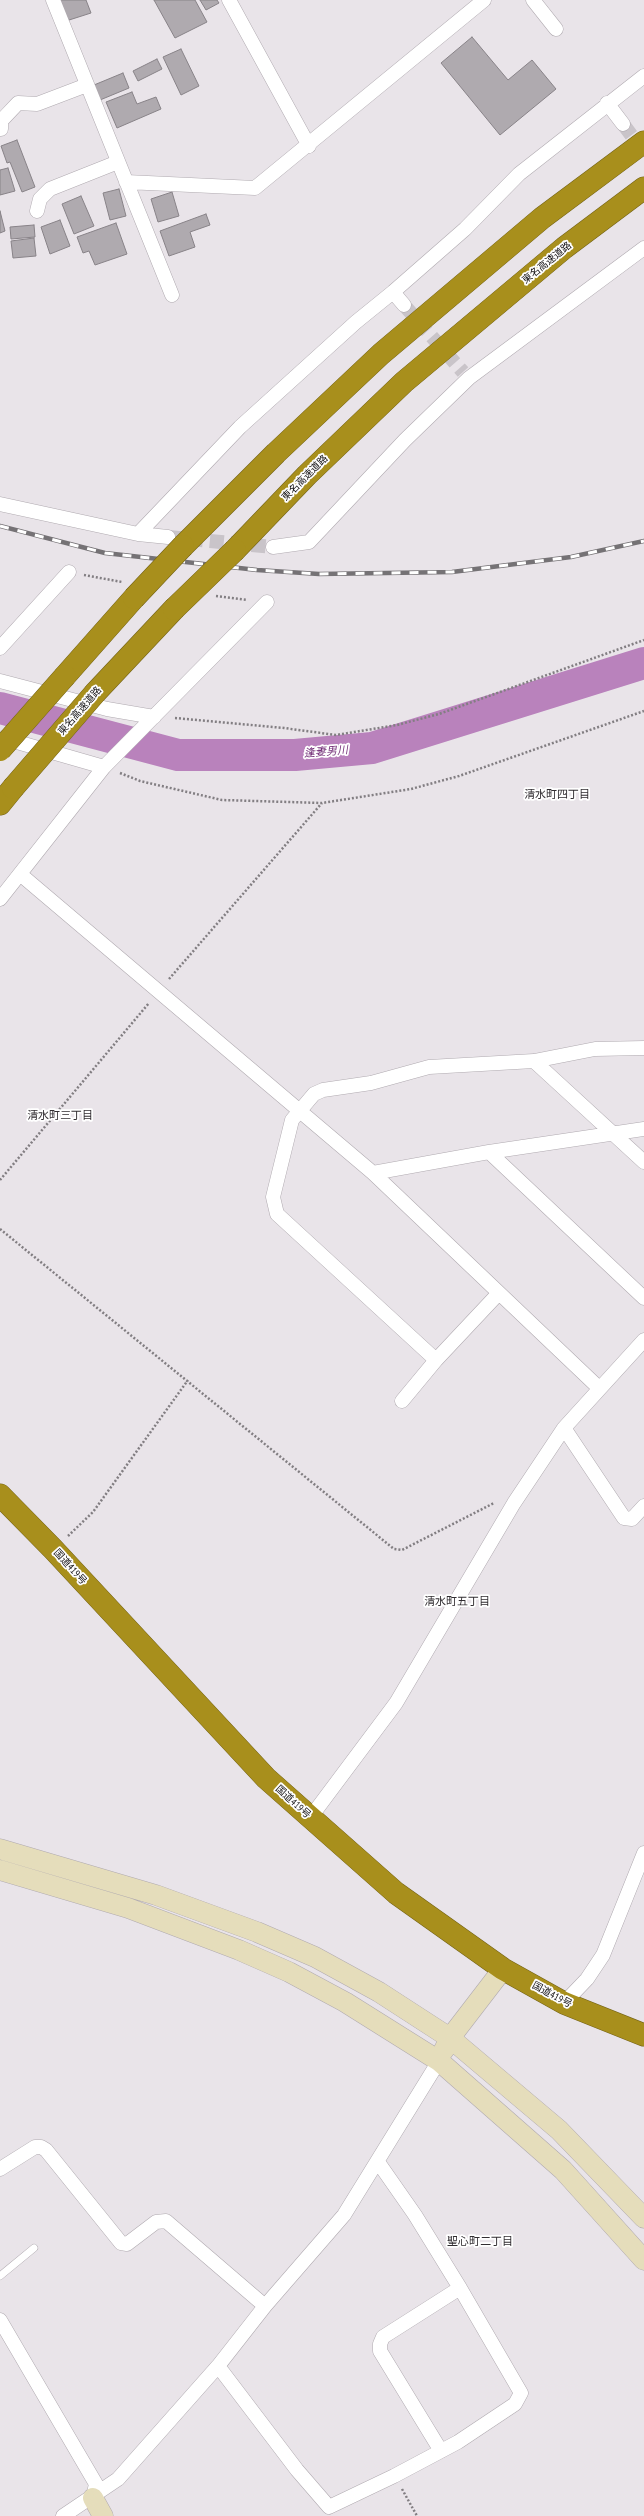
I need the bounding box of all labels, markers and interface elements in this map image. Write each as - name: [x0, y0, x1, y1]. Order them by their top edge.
- street label: 東名高速道路: [520, 239, 574, 287]
- street label: 東名高速道路: [280, 453, 330, 503]
- street label: 東名高速道路: [56, 684, 104, 738]
- water label: 逢妻男川: [304, 744, 348, 760]
- district label: 清水町四丁目: [524, 788, 590, 802]
- district label: 清水町三丁目: [27, 1109, 93, 1123]
- street label: 国道419号: [51, 1547, 89, 1587]
- district label: 清水町五丁目: [424, 1595, 490, 1609]
- street label: 国道419号: [273, 1783, 313, 1821]
- street label: 国道419号: [530, 1979, 574, 2011]
- district label: 聖心町二丁目: [447, 2235, 513, 2249]

